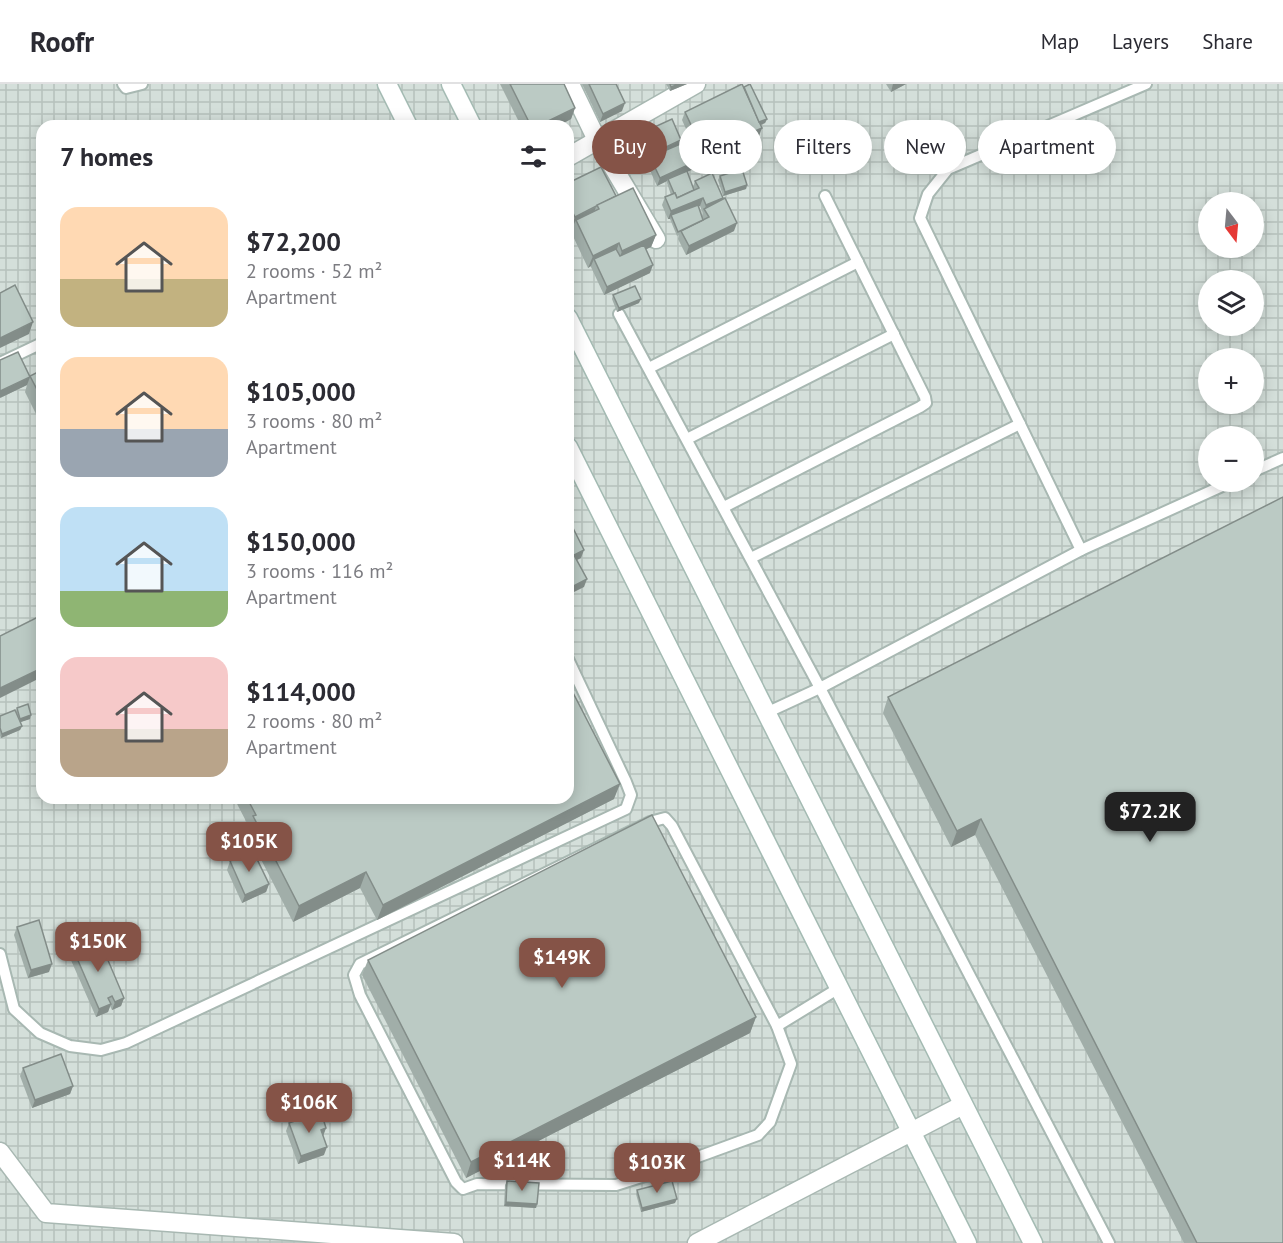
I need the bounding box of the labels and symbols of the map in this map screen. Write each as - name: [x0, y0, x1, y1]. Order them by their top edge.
- north arrow: [1198, 192, 1264, 258]
- pin: $72.2K: [1101, 792, 1199, 843]
- pin: $105K: [207, 822, 291, 873]
- pin: $150K: [56, 922, 140, 973]
- pin: $149K: [520, 938, 604, 989]
- pin: $106K: [267, 1083, 351, 1134]
- pin: $114K: [480, 1141, 564, 1192]
- pin: $103K: [615, 1143, 699, 1194]

